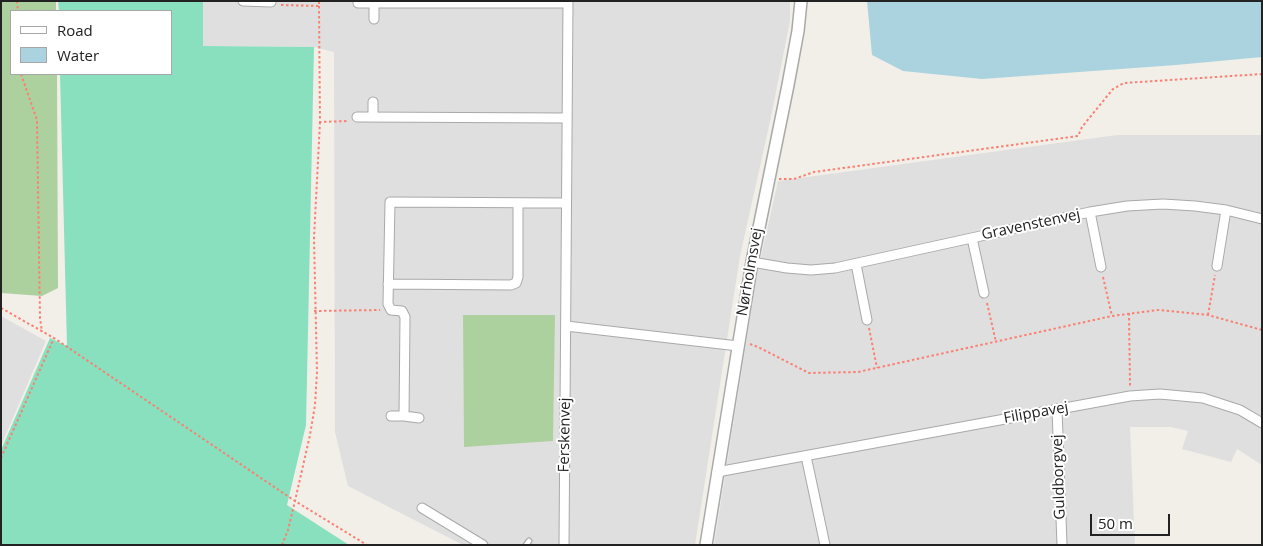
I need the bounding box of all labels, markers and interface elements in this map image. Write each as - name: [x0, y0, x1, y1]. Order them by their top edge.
- legend: [10, 10, 172, 75]
- text: Road: [57, 20, 93, 40]
- text: Water: [57, 45, 99, 65]
- street label: Gravenstenvej: [980, 206, 1082, 244]
- street label: Nørholmsvej: [733, 227, 767, 317]
- street label: Ferskenvej: [555, 398, 575, 472]
- street label: Filippavej: [1002, 398, 1070, 428]
- street label: Guldborgvej: [1049, 434, 1069, 520]
- scale bar: [1093, 504, 1173, 536]
- text: 50 m: [1098, 513, 1133, 533]

